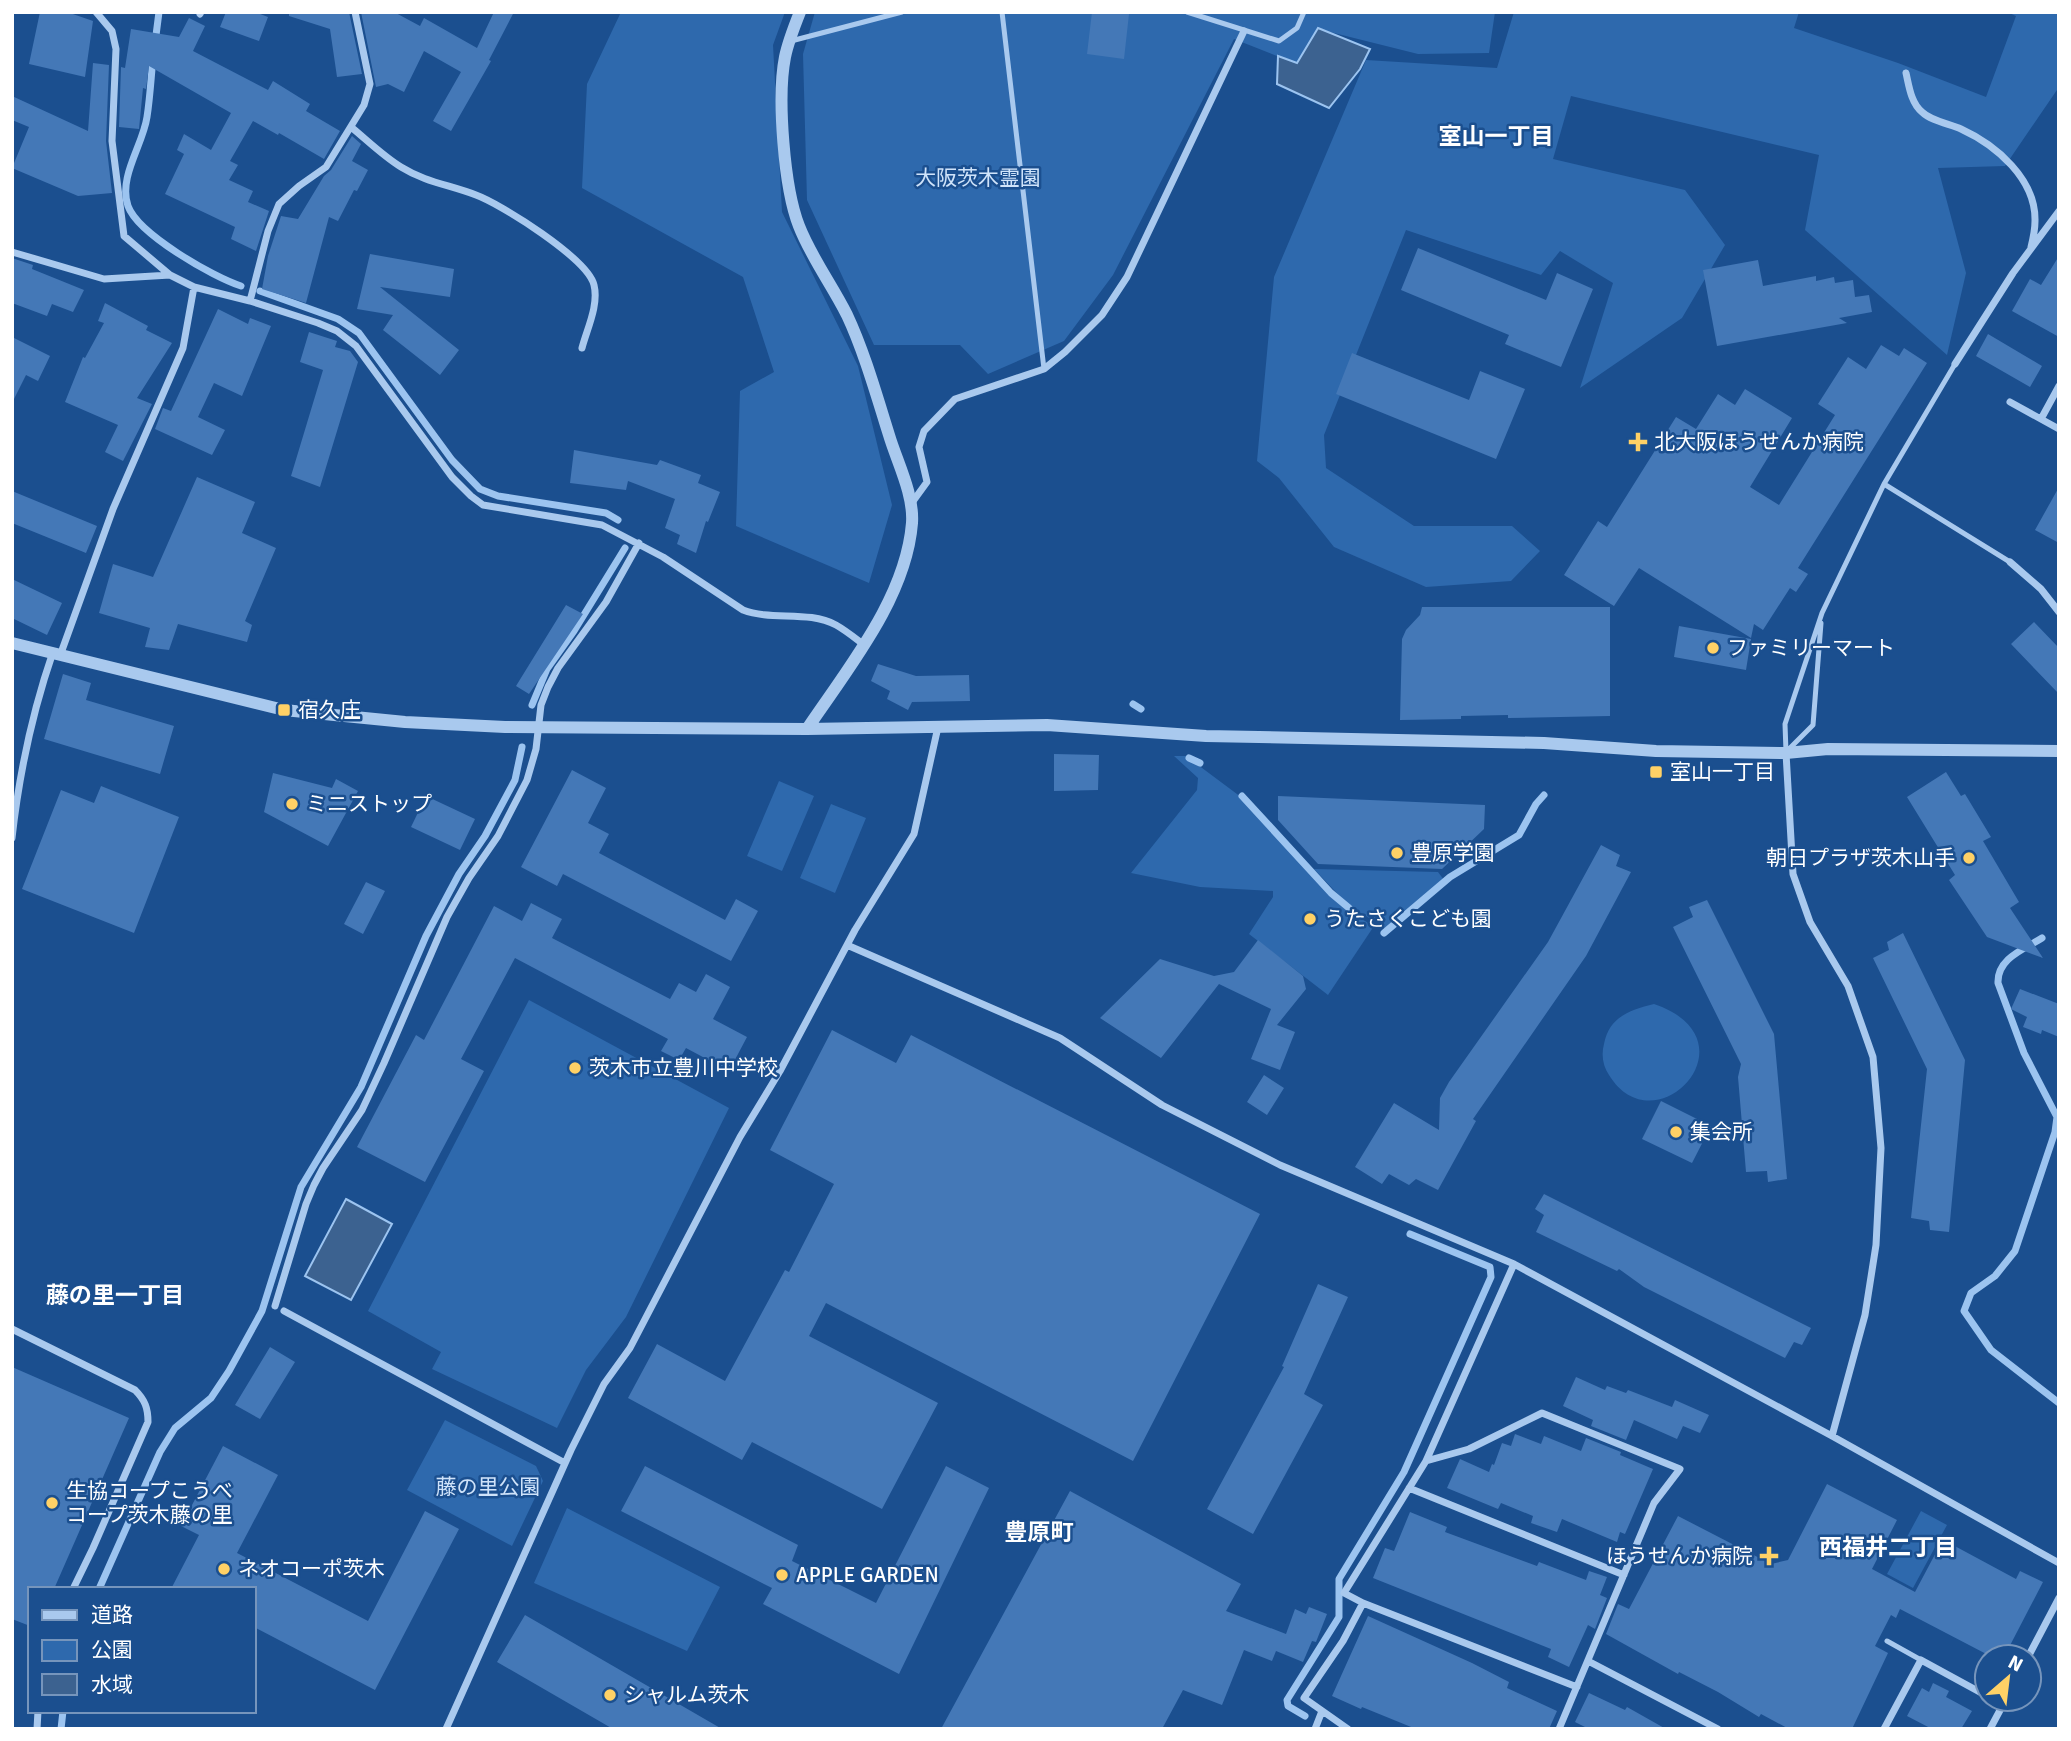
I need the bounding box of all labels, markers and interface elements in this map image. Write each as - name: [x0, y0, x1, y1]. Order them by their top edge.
- district label: 室山一丁目: [1439, 122, 1554, 151]
- park label: 大阪茨木霊園: [915, 165, 1041, 191]
- place label: 北大阪ほうせんか病院: [1654, 429, 1864, 455]
- marker: 北大阪ほうせんか病院: [1628, 432, 1648, 452]
- place label: ファミリーマート: [1727, 635, 1895, 661]
- marker: ファミリーマート: [1705, 640, 1721, 656]
- place label: 宿久庄: [298, 697, 361, 723]
- marker: 宿久庄: [276, 702, 292, 718]
- place label: 室山一丁目: [1670, 759, 1775, 785]
- marker: 室山一丁目: [1648, 764, 1664, 780]
- place label: ミニストップ: [306, 791, 432, 817]
- marker: ミニストップ: [284, 796, 300, 812]
- place label: 豊原学園: [1411, 840, 1495, 866]
- marker: 豊原学園: [1389, 845, 1405, 861]
- place label: 朝日プラザ茨木山手: [1766, 845, 1955, 871]
- marker: 朝日プラザ茨木山手: [1961, 850, 1977, 866]
- place label: うたさくこども園: [1324, 906, 1492, 932]
- marker: うたさくこども園: [1302, 911, 1318, 927]
- place label: 茨木市立豊川中学校: [589, 1055, 778, 1081]
- marker: 茨木市立豊川中学校: [567, 1060, 583, 1076]
- place label: 集会所: [1690, 1119, 1753, 1145]
- marker: 集会所: [1668, 1124, 1684, 1140]
- district label: 藤の里一丁目: [46, 1281, 184, 1310]
- park label: 藤の里公園: [436, 1474, 541, 1500]
- place label: 生協コープこうべ コープ茨木藤の里: [66, 1478, 233, 1528]
- marker: 生協コープこうべ コープ茨木藤の里: [44, 1495, 60, 1511]
- district label: 豊原町: [1005, 1518, 1074, 1547]
- district label: 西福井二丁目: [1819, 1533, 1957, 1562]
- place label: ほうせんか病院: [1606, 1543, 1753, 1569]
- marker: ほうせんか病院: [1759, 1546, 1779, 1566]
- place label: ネオコーポ茨木: [238, 1556, 385, 1582]
- marker: ネオコーポ茨木: [216, 1561, 232, 1577]
- place label: APPLE GARDEN: [796, 1562, 939, 1588]
- marker: APPLE GARDEN: [774, 1567, 790, 1583]
- legend: [28, 1587, 256, 1713]
- text: 道路: [91, 1602, 133, 1628]
- text: 公園: [91, 1637, 133, 1663]
- north arrow: [1973, 1643, 2043, 1713]
- text: N: [2004, 1650, 2027, 1678]
- text: 水域: [91, 1672, 133, 1698]
- place label: シャルム茨木: [624, 1682, 750, 1708]
- marker: シャルム茨木: [602, 1687, 618, 1703]

